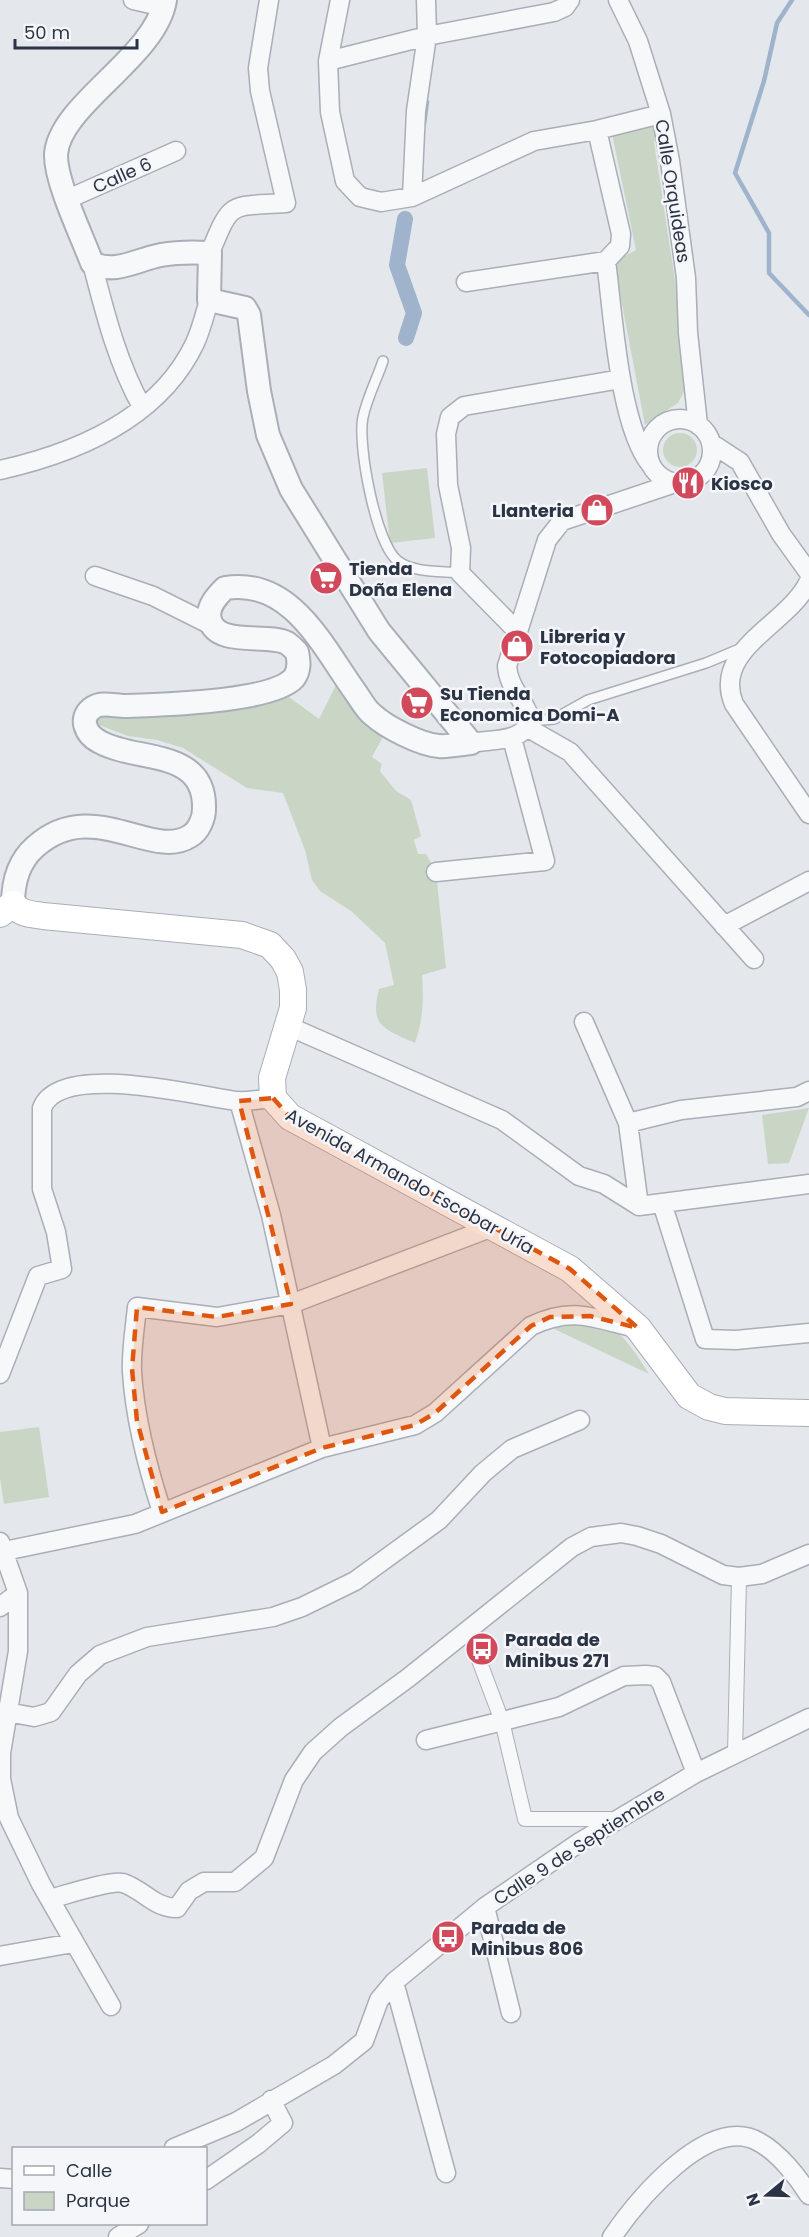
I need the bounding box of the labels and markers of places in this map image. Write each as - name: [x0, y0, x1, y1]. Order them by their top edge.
- restaurant icon: Kiosco: [670, 465, 706, 501]
- place label: Kiosco: [711, 471, 773, 496]
- shop icon: Llanteria: [579, 492, 615, 528]
- place label: Llanteria: [492, 498, 574, 523]
- place label: Tienda Doña Elena: [349, 556, 452, 602]
- supermarket icon: Tienda Doña Elena: [308, 560, 344, 596]
- place label: Libreria y Fotocopiadora: [540, 624, 676, 670]
- shop icon: Libreria y Fotocopiadora: [499, 628, 535, 664]
- place label: Su Tienda Economica Domi-A: [440, 681, 620, 727]
- supermarket icon: Su Tienda Economica Domi-A: [399, 685, 435, 721]
- place label: Parada de Minibus 271: [505, 1627, 609, 1673]
- bus stop icon: Parada de Minibus 271: [464, 1631, 500, 1667]
- place label: Parada de Minibus 806: [471, 1915, 583, 1961]
- bus stop icon: Parada de Minibus 806: [430, 1919, 466, 1955]

